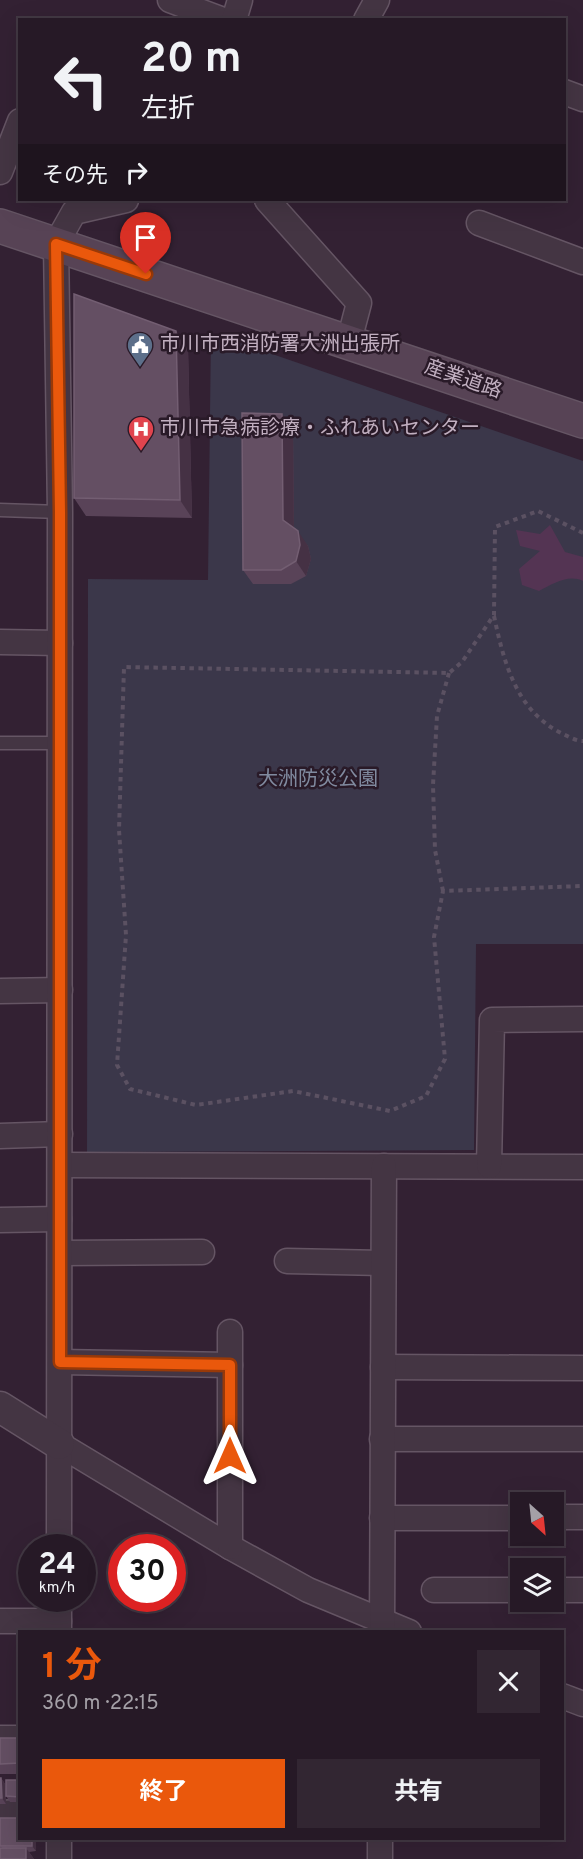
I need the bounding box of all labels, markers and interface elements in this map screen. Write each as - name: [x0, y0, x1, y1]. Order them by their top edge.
- text: 20 m: [141, 34, 242, 87]
- icon: left: [42, 42, 120, 120]
- text: 左折: [141, 93, 195, 127]
- icon: right: [120, 156, 153, 189]
- text: その先: [42, 163, 108, 190]
- pin: [120, 212, 171, 274]
- icon: arrive: [129, 221, 162, 254]
- public building icon: 市川市西消防署大洲出張所: [125, 330, 155, 368]
- place label: 市川市西消防署大洲出張所: [160, 332, 400, 358]
- street label: 産業道路: [421, 355, 505, 405]
- hospital icon: 市川市急病診療・ふれあいセンター: [126, 414, 156, 452]
- place label: 市川市急病診療・ふれあいセンター: [160, 416, 480, 442]
- park label: 大洲防災公園: [258, 767, 378, 793]
- position arrow: [198, 1424, 262, 1488]
- north arrow: [510, 1492, 564, 1546]
- map controls: [510, 1492, 564, 1612]
- speed limit sign: 30: [108, 1534, 186, 1612]
- text: 24: [38, 1547, 76, 1584]
- button: layers: [510, 1558, 564, 1612]
- text: km/h: [39, 1579, 75, 1598]
- text: 1 分: [42, 1645, 101, 1691]
- button: close: [477, 1650, 540, 1713]
- text: 360 m · 22:15: [42, 1691, 159, 1717]
- button: 終了: [42, 1759, 285, 1828]
- button: 共有: [297, 1759, 540, 1828]

